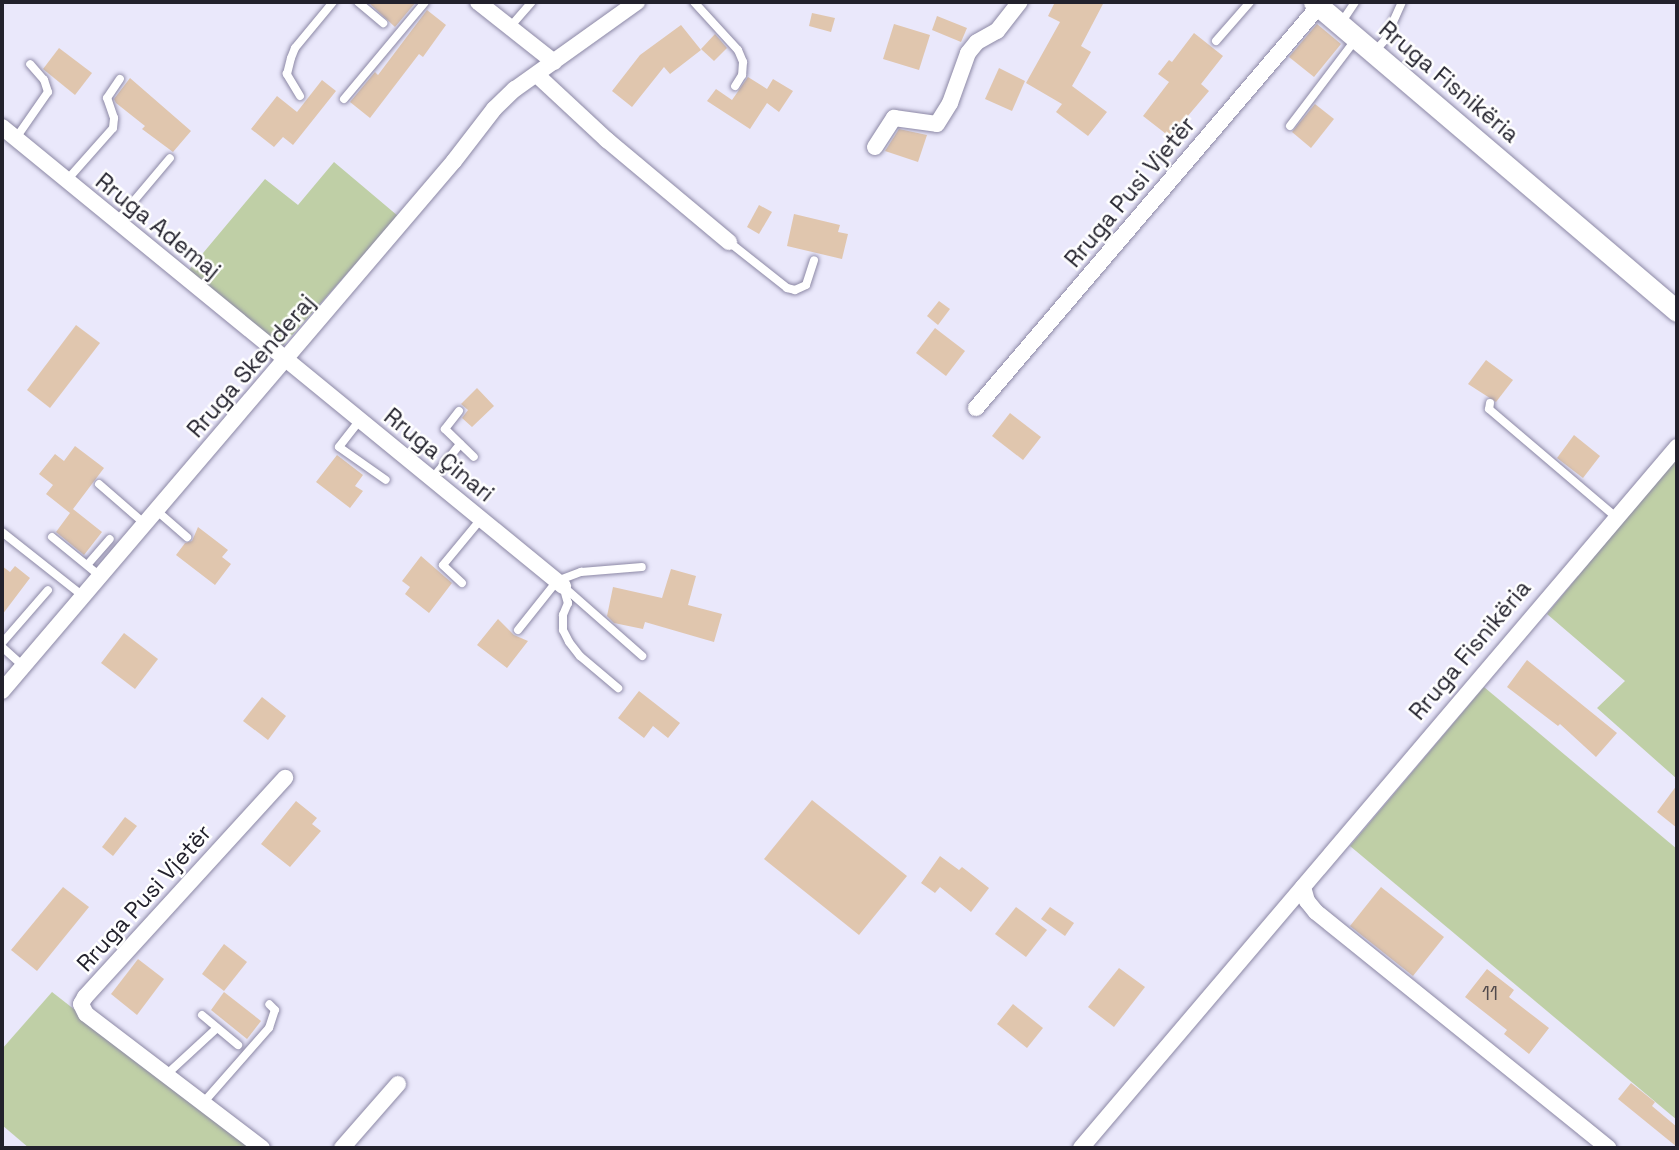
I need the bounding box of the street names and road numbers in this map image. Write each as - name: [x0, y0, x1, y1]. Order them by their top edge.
- street label: Rruga Fisnikëria: [1373, 16, 1525, 148]
- street label: Rruga Pusi Vjetër: [1059, 111, 1201, 273]
- street label: Rruga Ademaj: [90, 167, 226, 285]
- street label: Rruga Skenderaj: [181, 289, 321, 443]
- street label: Rruga Çinari: [379, 402, 499, 508]
- street label: Rruga Fisnikëria: [1404, 574, 1536, 726]
- street label: Rruga Pusi Vjetër: [71, 819, 217, 977]

